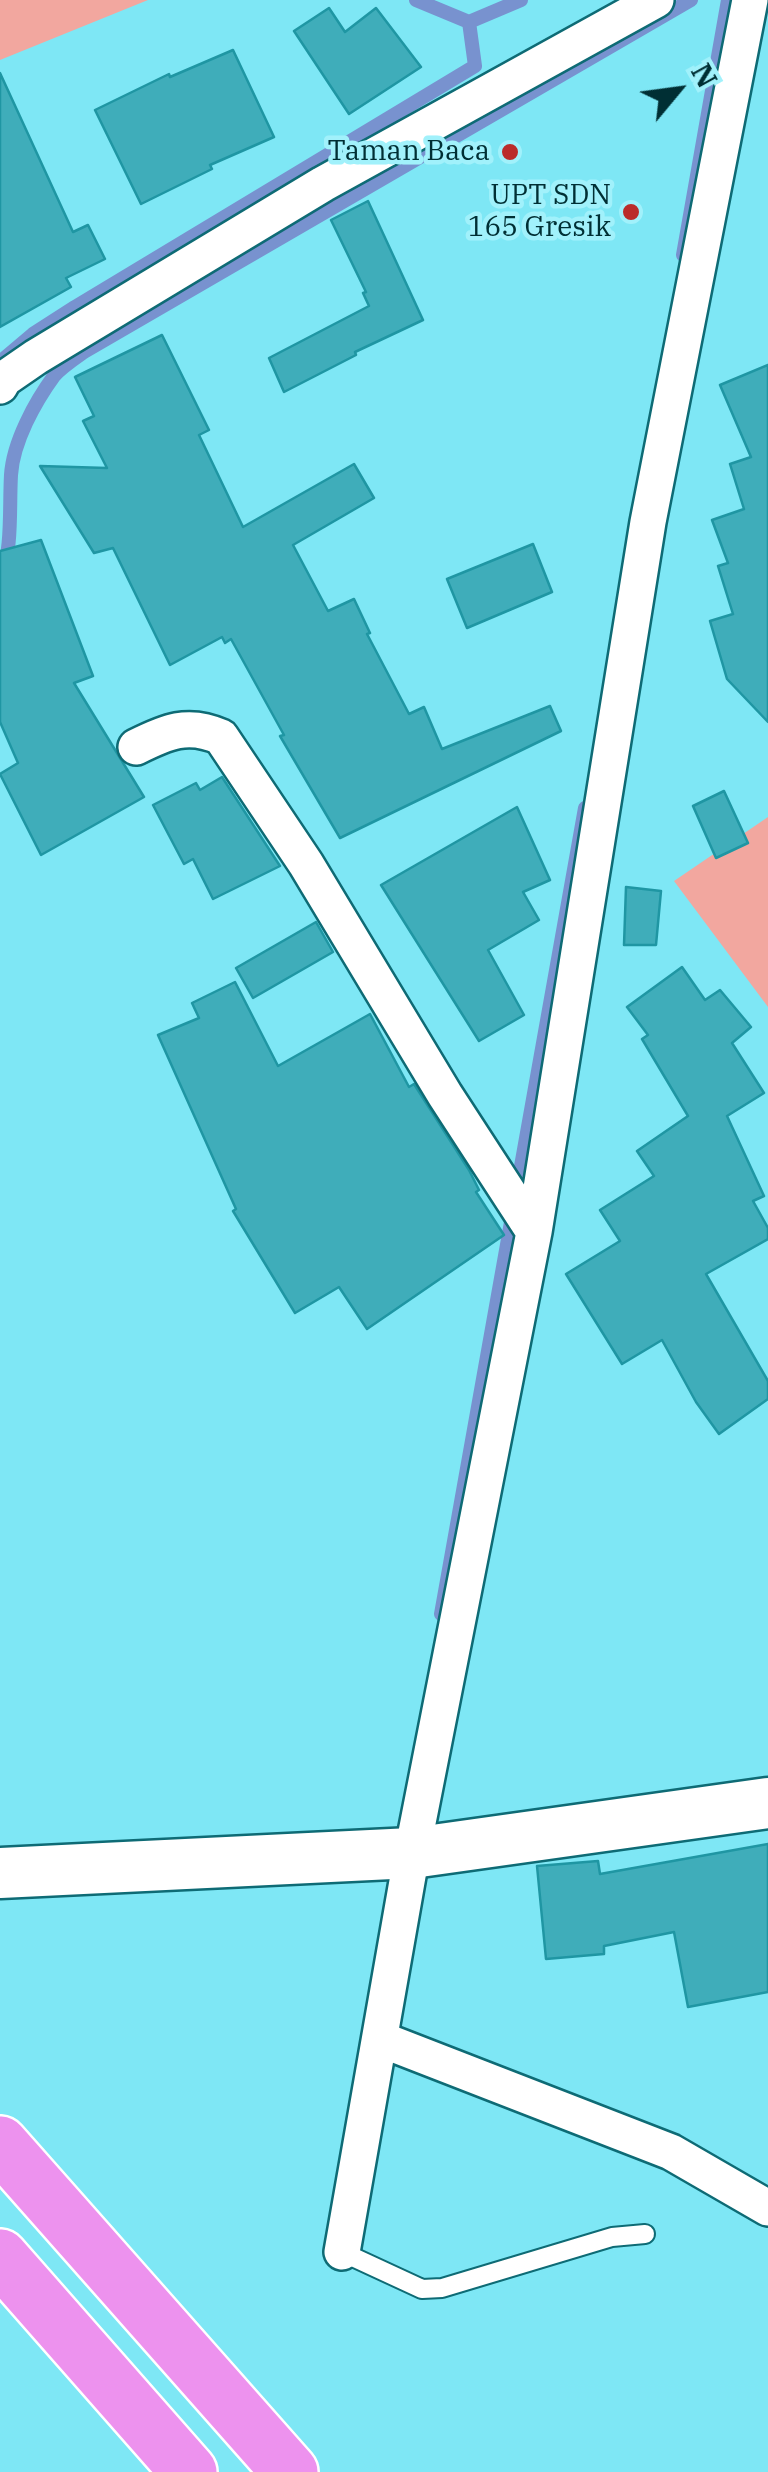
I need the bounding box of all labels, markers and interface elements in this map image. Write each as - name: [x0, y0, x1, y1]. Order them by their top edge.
- north arrow: [628, 40, 728, 140]
- text: N: [683, 57, 726, 94]
- place label: Taman Baca: [328, 135, 490, 169]
- marker: Taman Baca: [499, 141, 521, 163]
- place label: UPT SDN 165 Gresik: [468, 179, 611, 245]
- marker: UPT SDN 165 Gresik: [620, 201, 642, 223]

